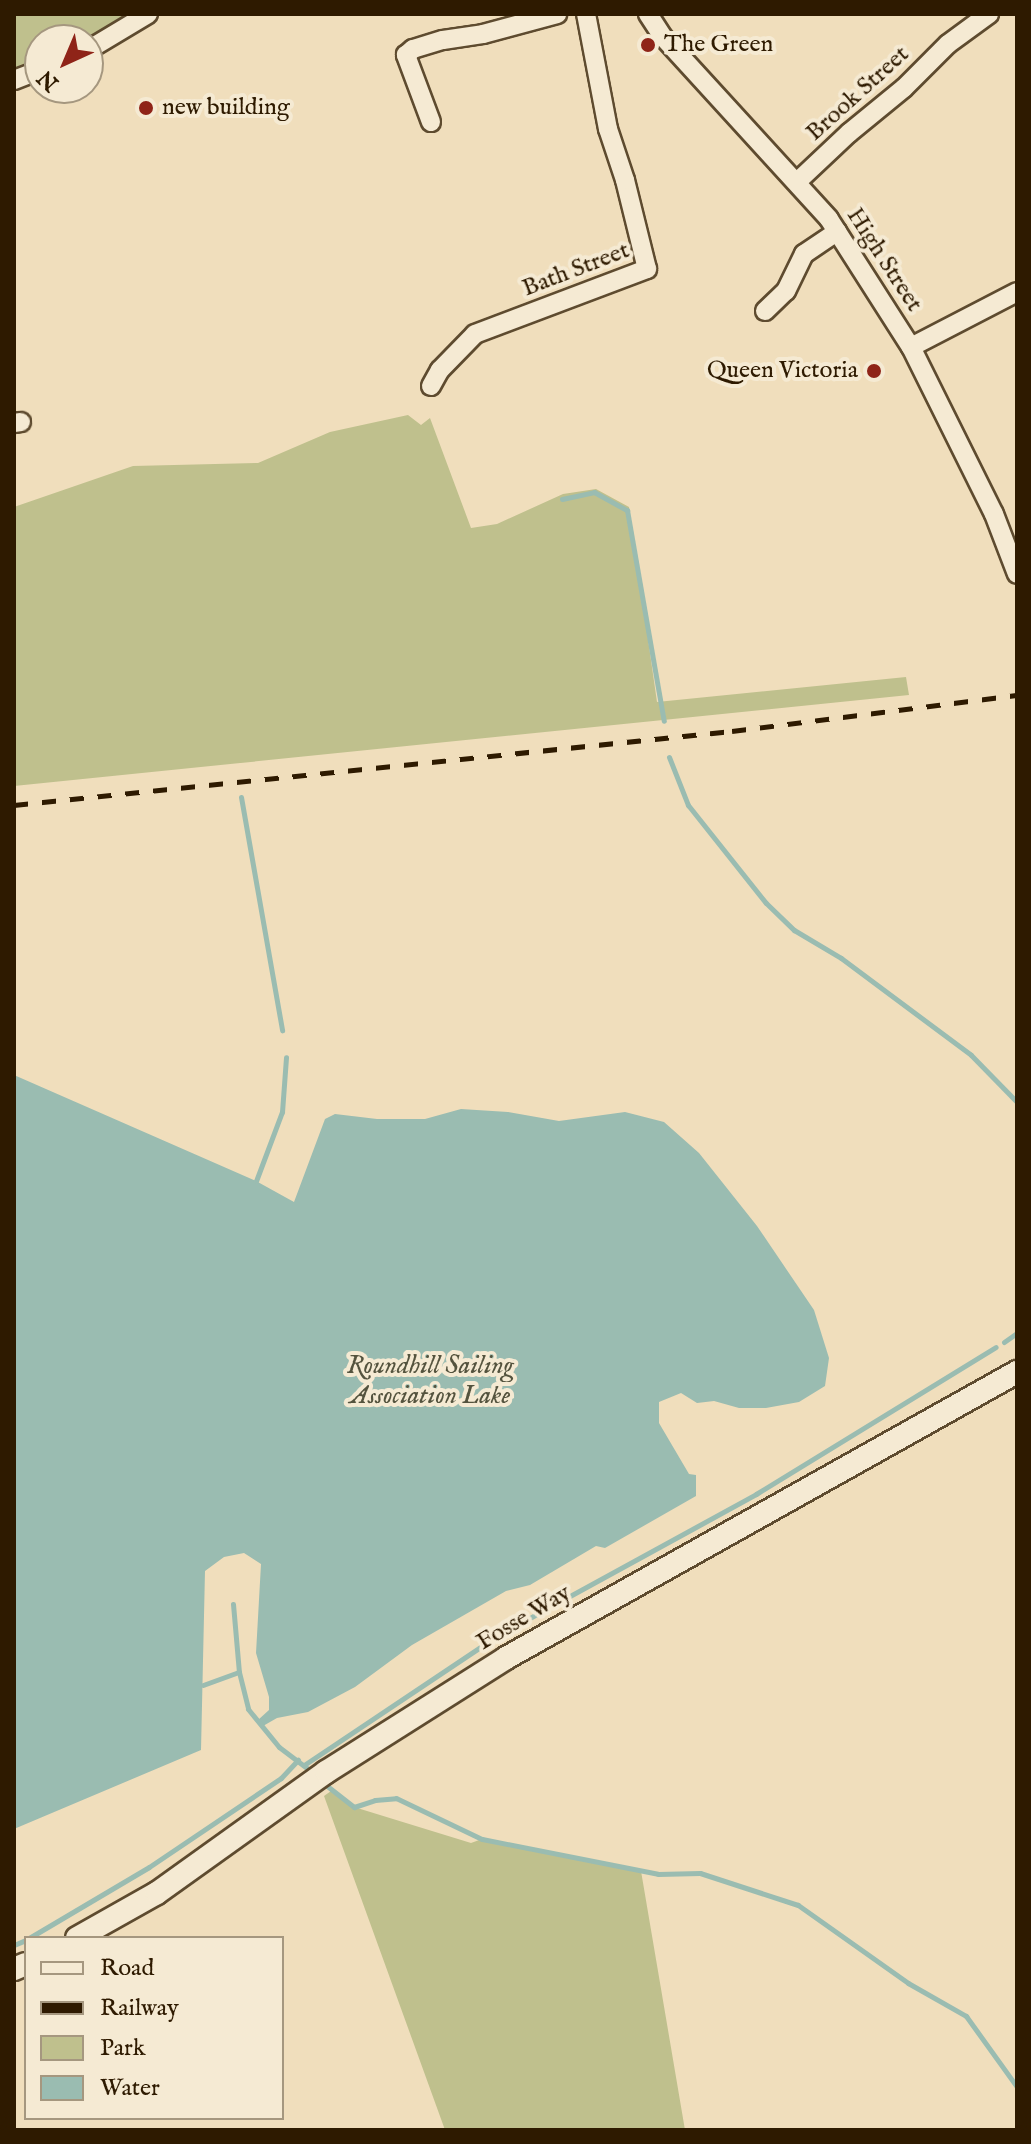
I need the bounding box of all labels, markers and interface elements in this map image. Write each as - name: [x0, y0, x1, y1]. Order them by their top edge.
- north arrow: [24, 24, 104, 104]
- place label: The Green: [664, 31, 773, 59]
- marker: The Green: [639, 36, 657, 54]
- street label: Brook Street: [801, 40, 915, 148]
- text: N: [32, 63, 65, 97]
- place label: new building: [162, 94, 290, 122]
- marker: new building: [137, 99, 155, 117]
- street label: High Street: [840, 203, 928, 317]
- street label: Bath Street: [519, 236, 633, 304]
- place label: Queen Victoria: [707, 357, 858, 385]
- marker: Queen Victoria: [865, 362, 883, 380]
- water label: Roundhill Sailing Association Lake: [347, 1350, 513, 1412]
- street label: Fosse Way: [472, 1579, 576, 1657]
- legend: [24, 1936, 284, 2120]
- text: Road: [100, 1953, 154, 1984]
- text: Railway: [100, 1993, 179, 2024]
- text: Park: [100, 2033, 146, 2064]
- text: Water: [100, 2073, 160, 2104]

